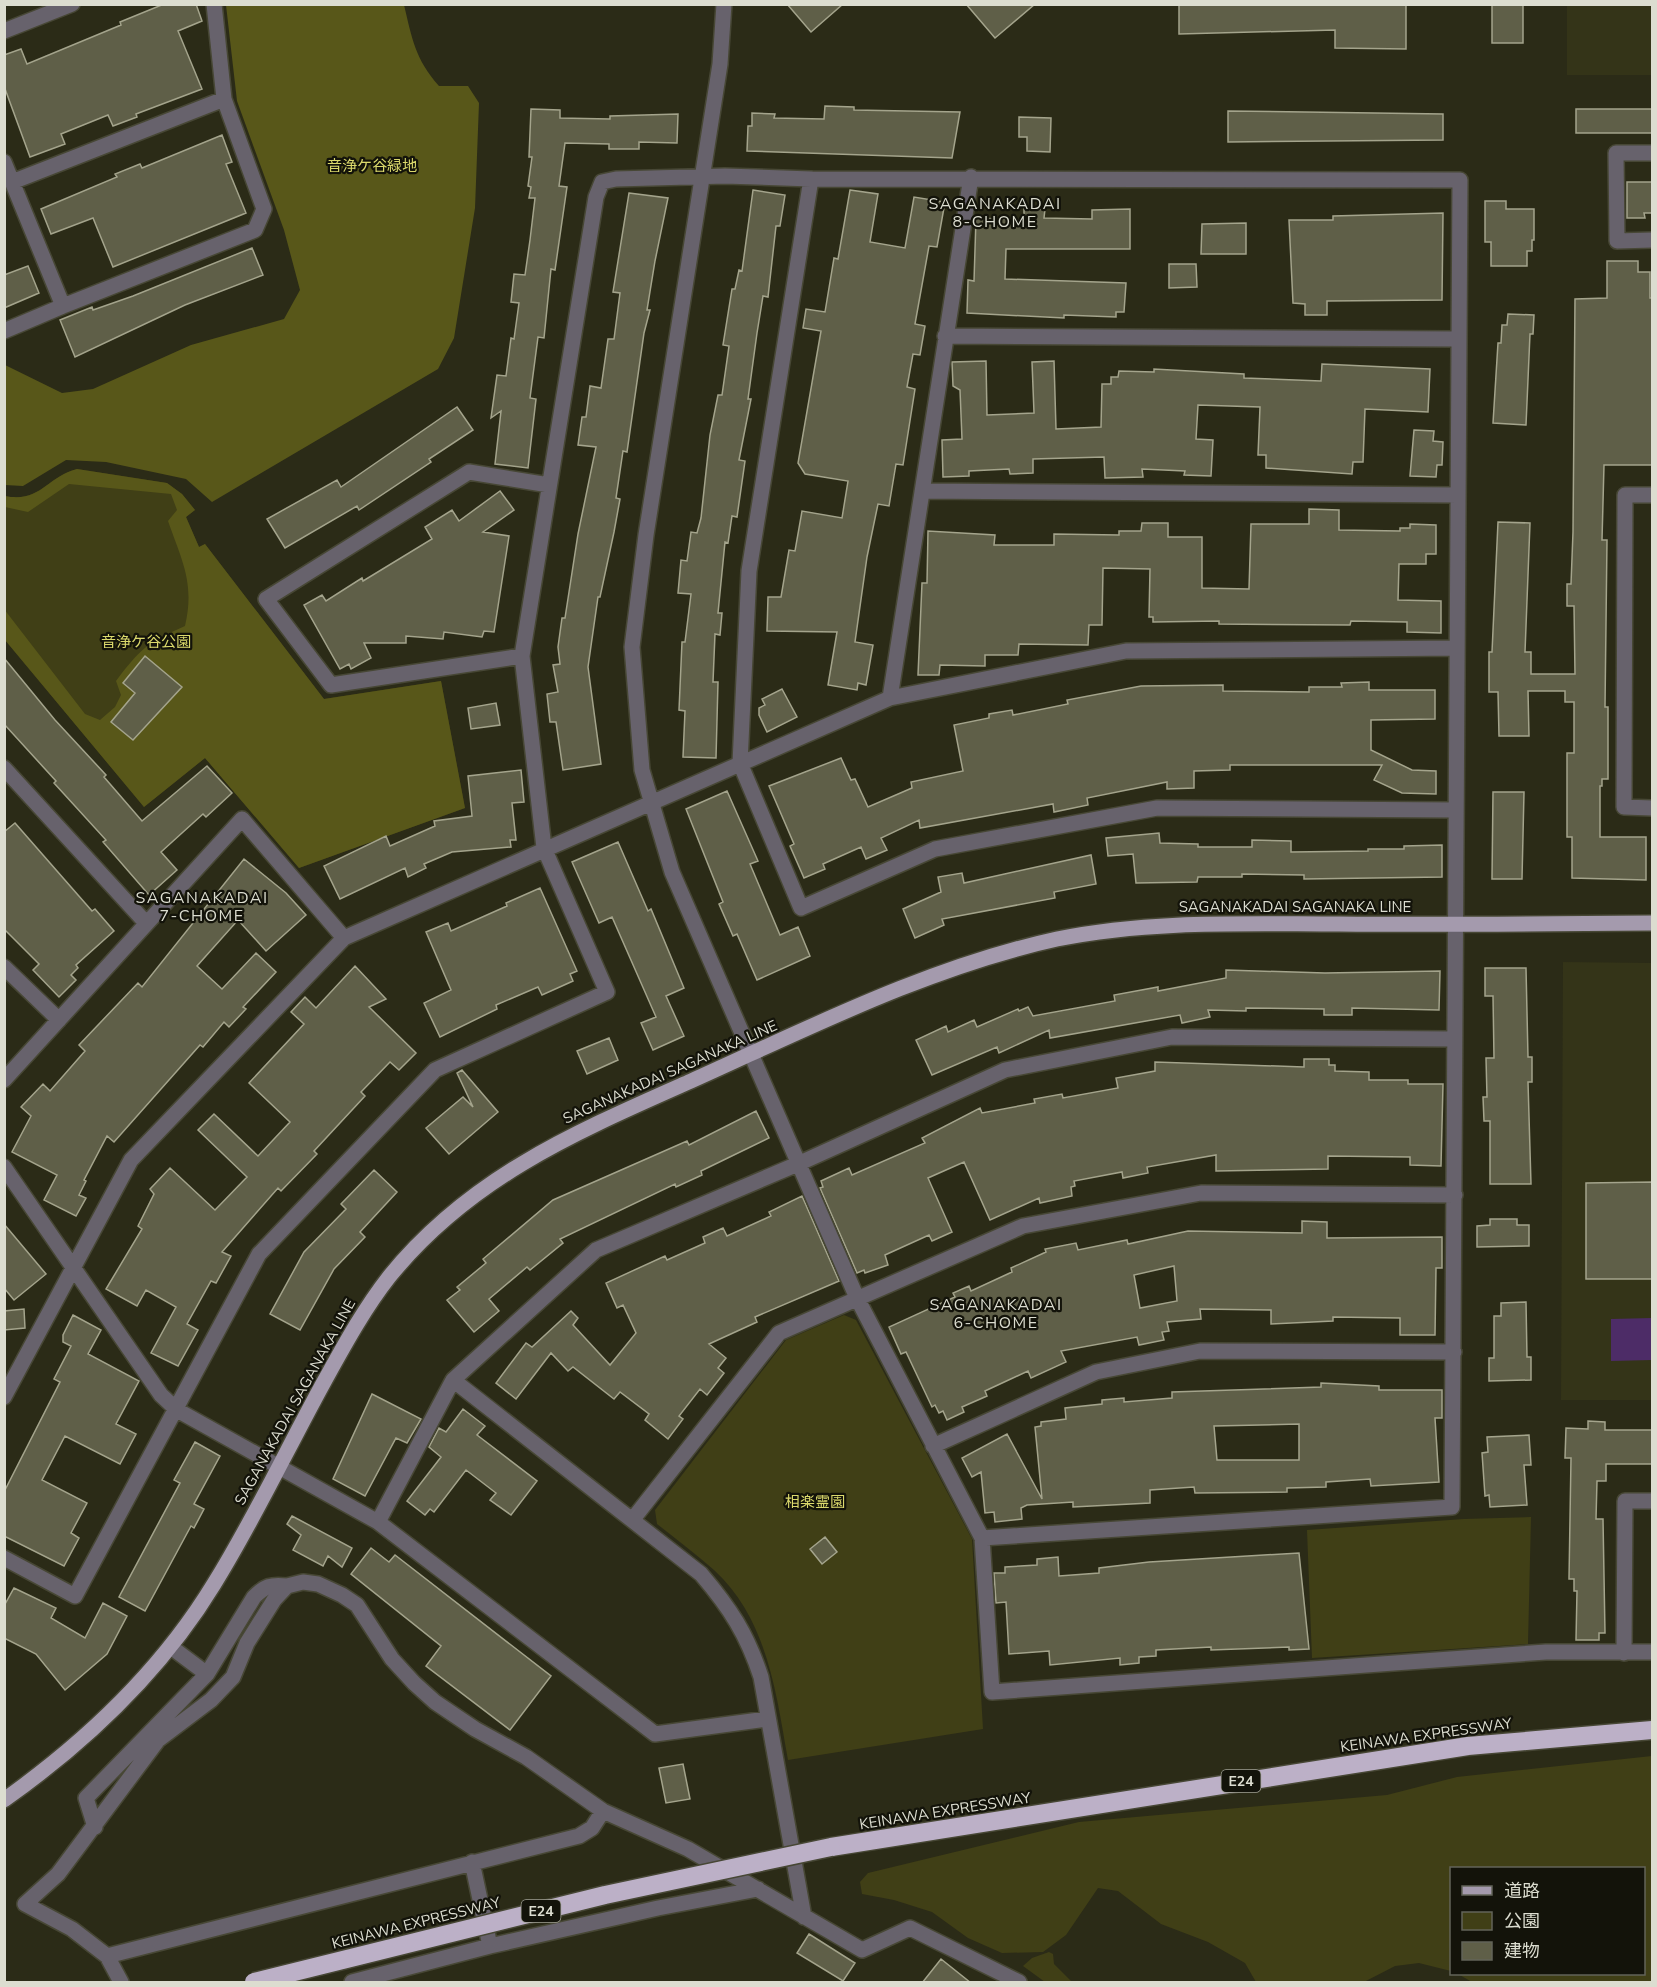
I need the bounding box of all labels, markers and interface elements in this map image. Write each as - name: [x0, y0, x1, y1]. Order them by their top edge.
- park label: 音浄ケ谷緑地: [327, 156, 417, 176]
- district label: SAGANAKADAI 8-CHOME: [928, 193, 1062, 233]
- park label: 音浄ケ谷公園: [101, 632, 191, 652]
- district label: SAGANAKADAI 7-CHOME: [135, 887, 269, 927]
- street label: SAGANAKADAI SAGANAKA LINE: [1179, 897, 1411, 917]
- street label: SAGANAKADAI SAGANAKA LINE: [560, 1016, 780, 1128]
- district label: SAGANAKADAI 6-CHOME: [929, 1294, 1063, 1334]
- street label: SAGANAKADAI SAGANAKA LINE: [230, 1295, 360, 1509]
- park label: 相楽霊園: [785, 1492, 845, 1512]
- street label: KEINAWA EXPRESSWAY: [1339, 1713, 1514, 1757]
- road number: E24: [1222, 1770, 1260, 1792]
- street label: KEINAWA EXPRESSWAY: [858, 1787, 1033, 1834]
- legend: [1450, 1867, 1645, 1975]
- text: 道路: [1504, 1879, 1540, 1903]
- street label: KEINAWA EXPRESSWAY: [330, 1892, 503, 1954]
- road number: E24: [522, 1900, 560, 1922]
- text: 公園: [1504, 1909, 1540, 1933]
- text: 建物: [1504, 1939, 1540, 1963]

